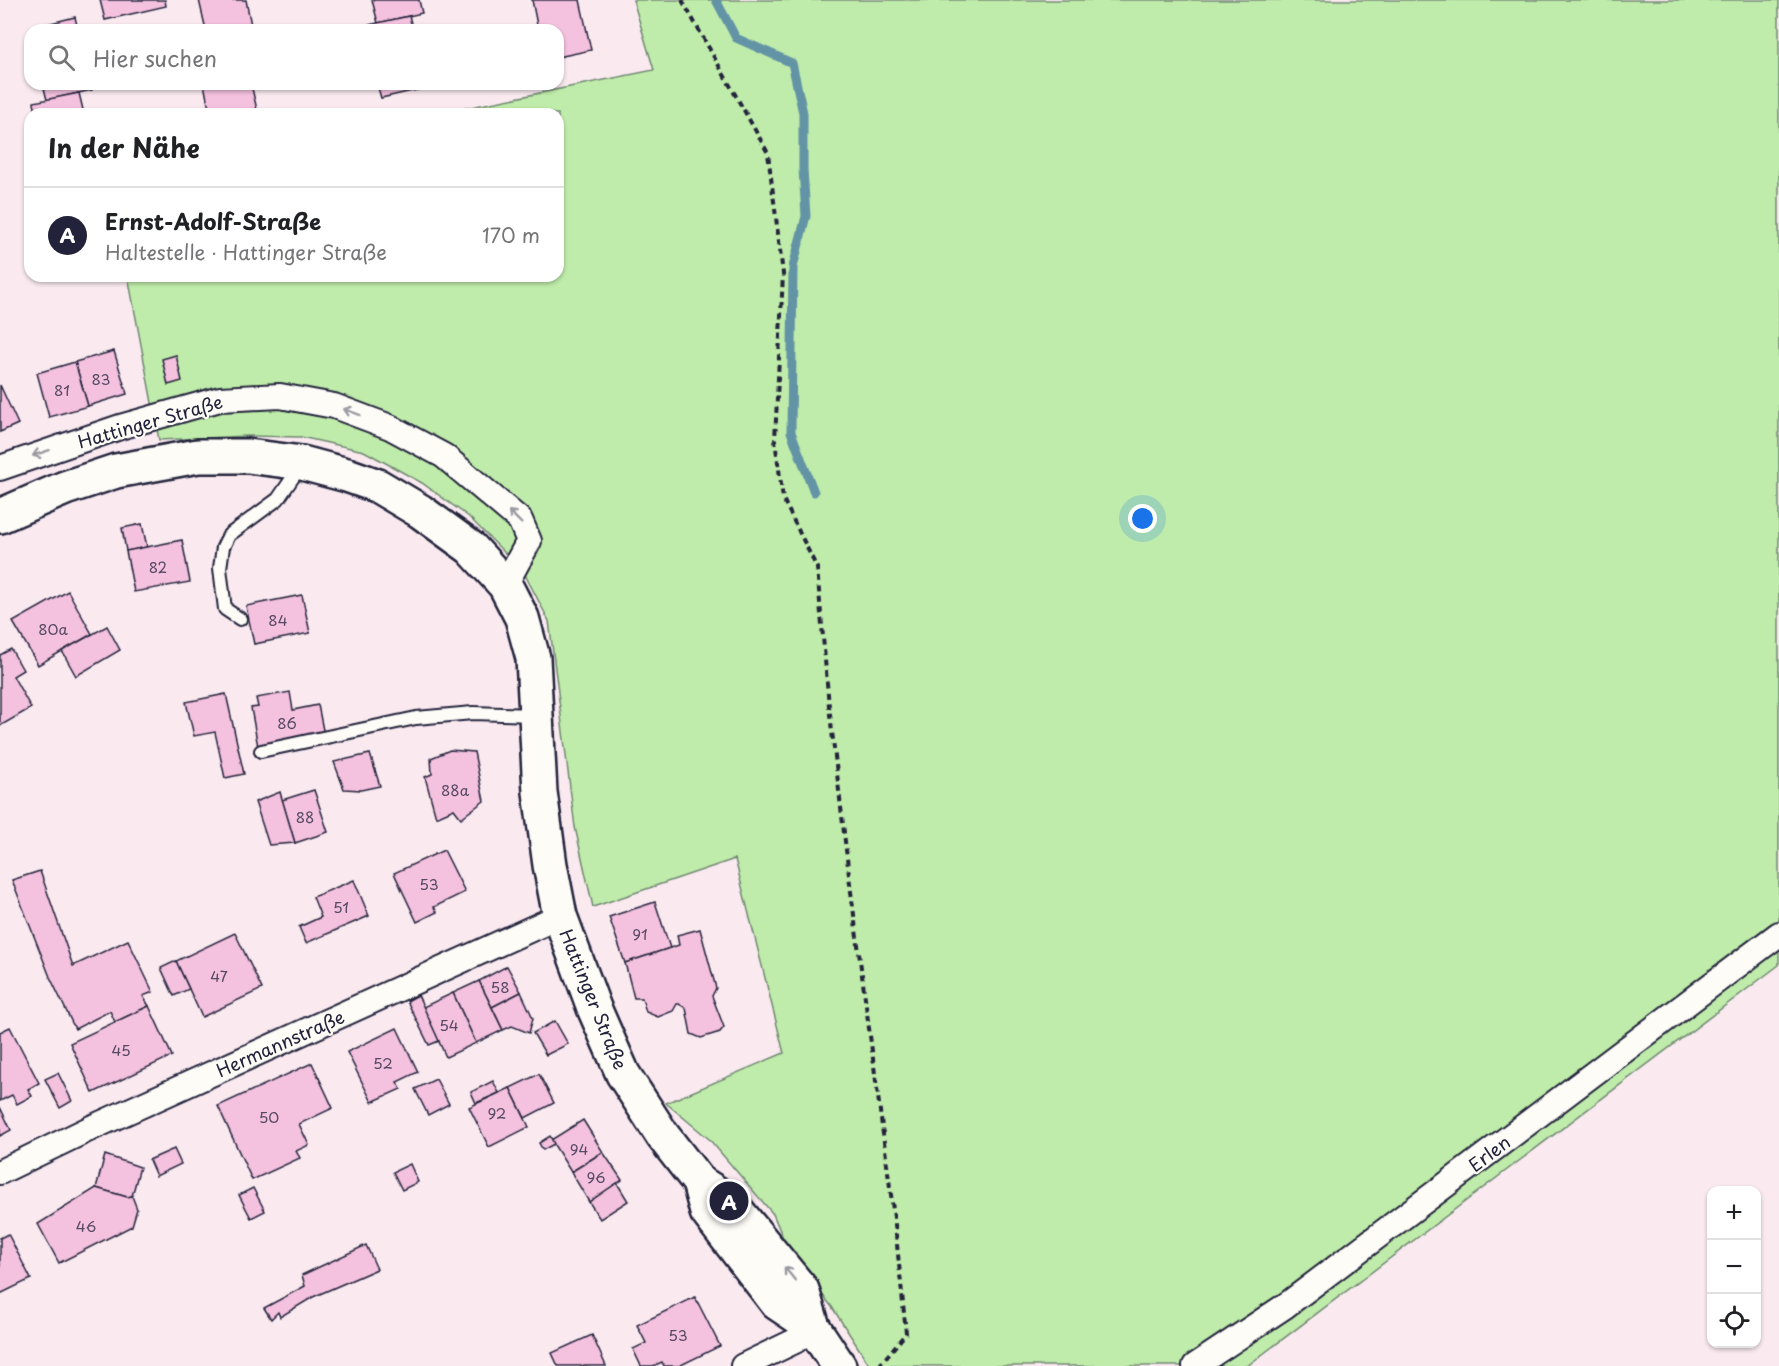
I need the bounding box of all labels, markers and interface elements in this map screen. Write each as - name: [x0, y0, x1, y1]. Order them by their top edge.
- search box: [24, 24, 564, 90]
- icon: search: [45, 41, 78, 74]
- text: Hier suchen: [93, 41, 217, 74]
- text: In der Nähe: [48, 128, 200, 167]
- text: Ernst-Adolf-Straße: [105, 204, 321, 237]
- text: A: [60, 220, 75, 250]
- text: 170 m: [482, 220, 540, 250]
- text: Haltestelle · Hattinger Straße: [105, 237, 387, 267]
- house number: 83: [91, 367, 111, 390]
- house number: 81: [54, 378, 70, 401]
- street label: Hattinger Straße: [74, 387, 226, 455]
- one-way arrow: [344, 406, 362, 417]
- one-way arrow: [32, 448, 51, 459]
- your location: [1128, 504, 1157, 533]
- one-way arrow: [507, 509, 522, 524]
- house number: 82: [149, 555, 167, 578]
- house number: 84: [268, 608, 288, 631]
- house number: 80a: [38, 617, 69, 640]
- house number: 86: [277, 711, 297, 734]
- house number: 88a: [441, 778, 470, 801]
- house number: 88: [296, 805, 314, 828]
- house number: 53: [419, 872, 439, 895]
- house number: 51: [333, 895, 349, 918]
- house number: 91: [632, 922, 648, 945]
- street label: Hattinger Straße: [553, 925, 635, 1073]
- house number: 47: [210, 964, 228, 987]
- house number: 58: [490, 975, 510, 998]
- street label: Hermannstraße: [212, 1003, 348, 1083]
- house number: 54: [439, 1013, 459, 1036]
- house number: 45: [111, 1038, 131, 1061]
- house number: 52: [373, 1051, 393, 1074]
- house number: 92: [488, 1101, 506, 1124]
- house number: 50: [259, 1105, 279, 1128]
- street label: Erlen: [1462, 1128, 1516, 1178]
- house number: 94: [570, 1137, 588, 1160]
- house number: 96: [587, 1165, 606, 1188]
- pin: A: [710, 1178, 748, 1224]
- map controls: [1707, 1186, 1761, 1348]
- button: +: [1707, 1186, 1761, 1240]
- house number: 46: [76, 1214, 96, 1237]
- button: −: [1707, 1240, 1761, 1294]
- one-way arrow: [783, 1266, 796, 1282]
- button: locate: [1707, 1294, 1761, 1348]
- house number: 53: [668, 1323, 688, 1346]

